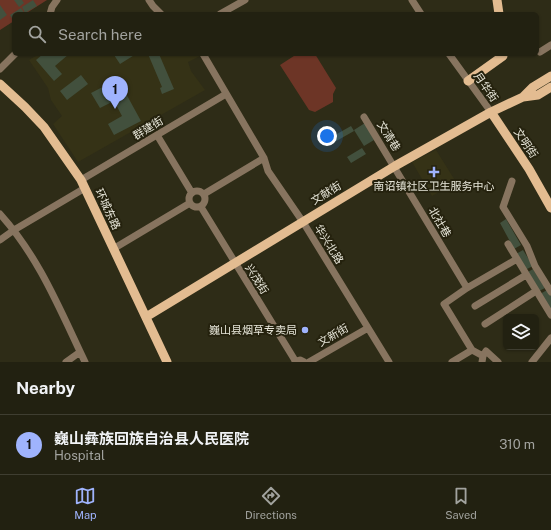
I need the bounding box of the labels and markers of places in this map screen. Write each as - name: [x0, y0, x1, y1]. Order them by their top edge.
- pin: 1: [102, 76, 128, 109]
- marker: 南诏镇社区卫生服务中心: [428, 166, 440, 178]
- place label: 南诏镇社区卫生服务中心: [374, 180, 495, 192]
- place label: 巍山县烟草专卖局: [209, 324, 297, 336]
- marker: 巍山县烟草专卖局: [300, 325, 310, 335]

